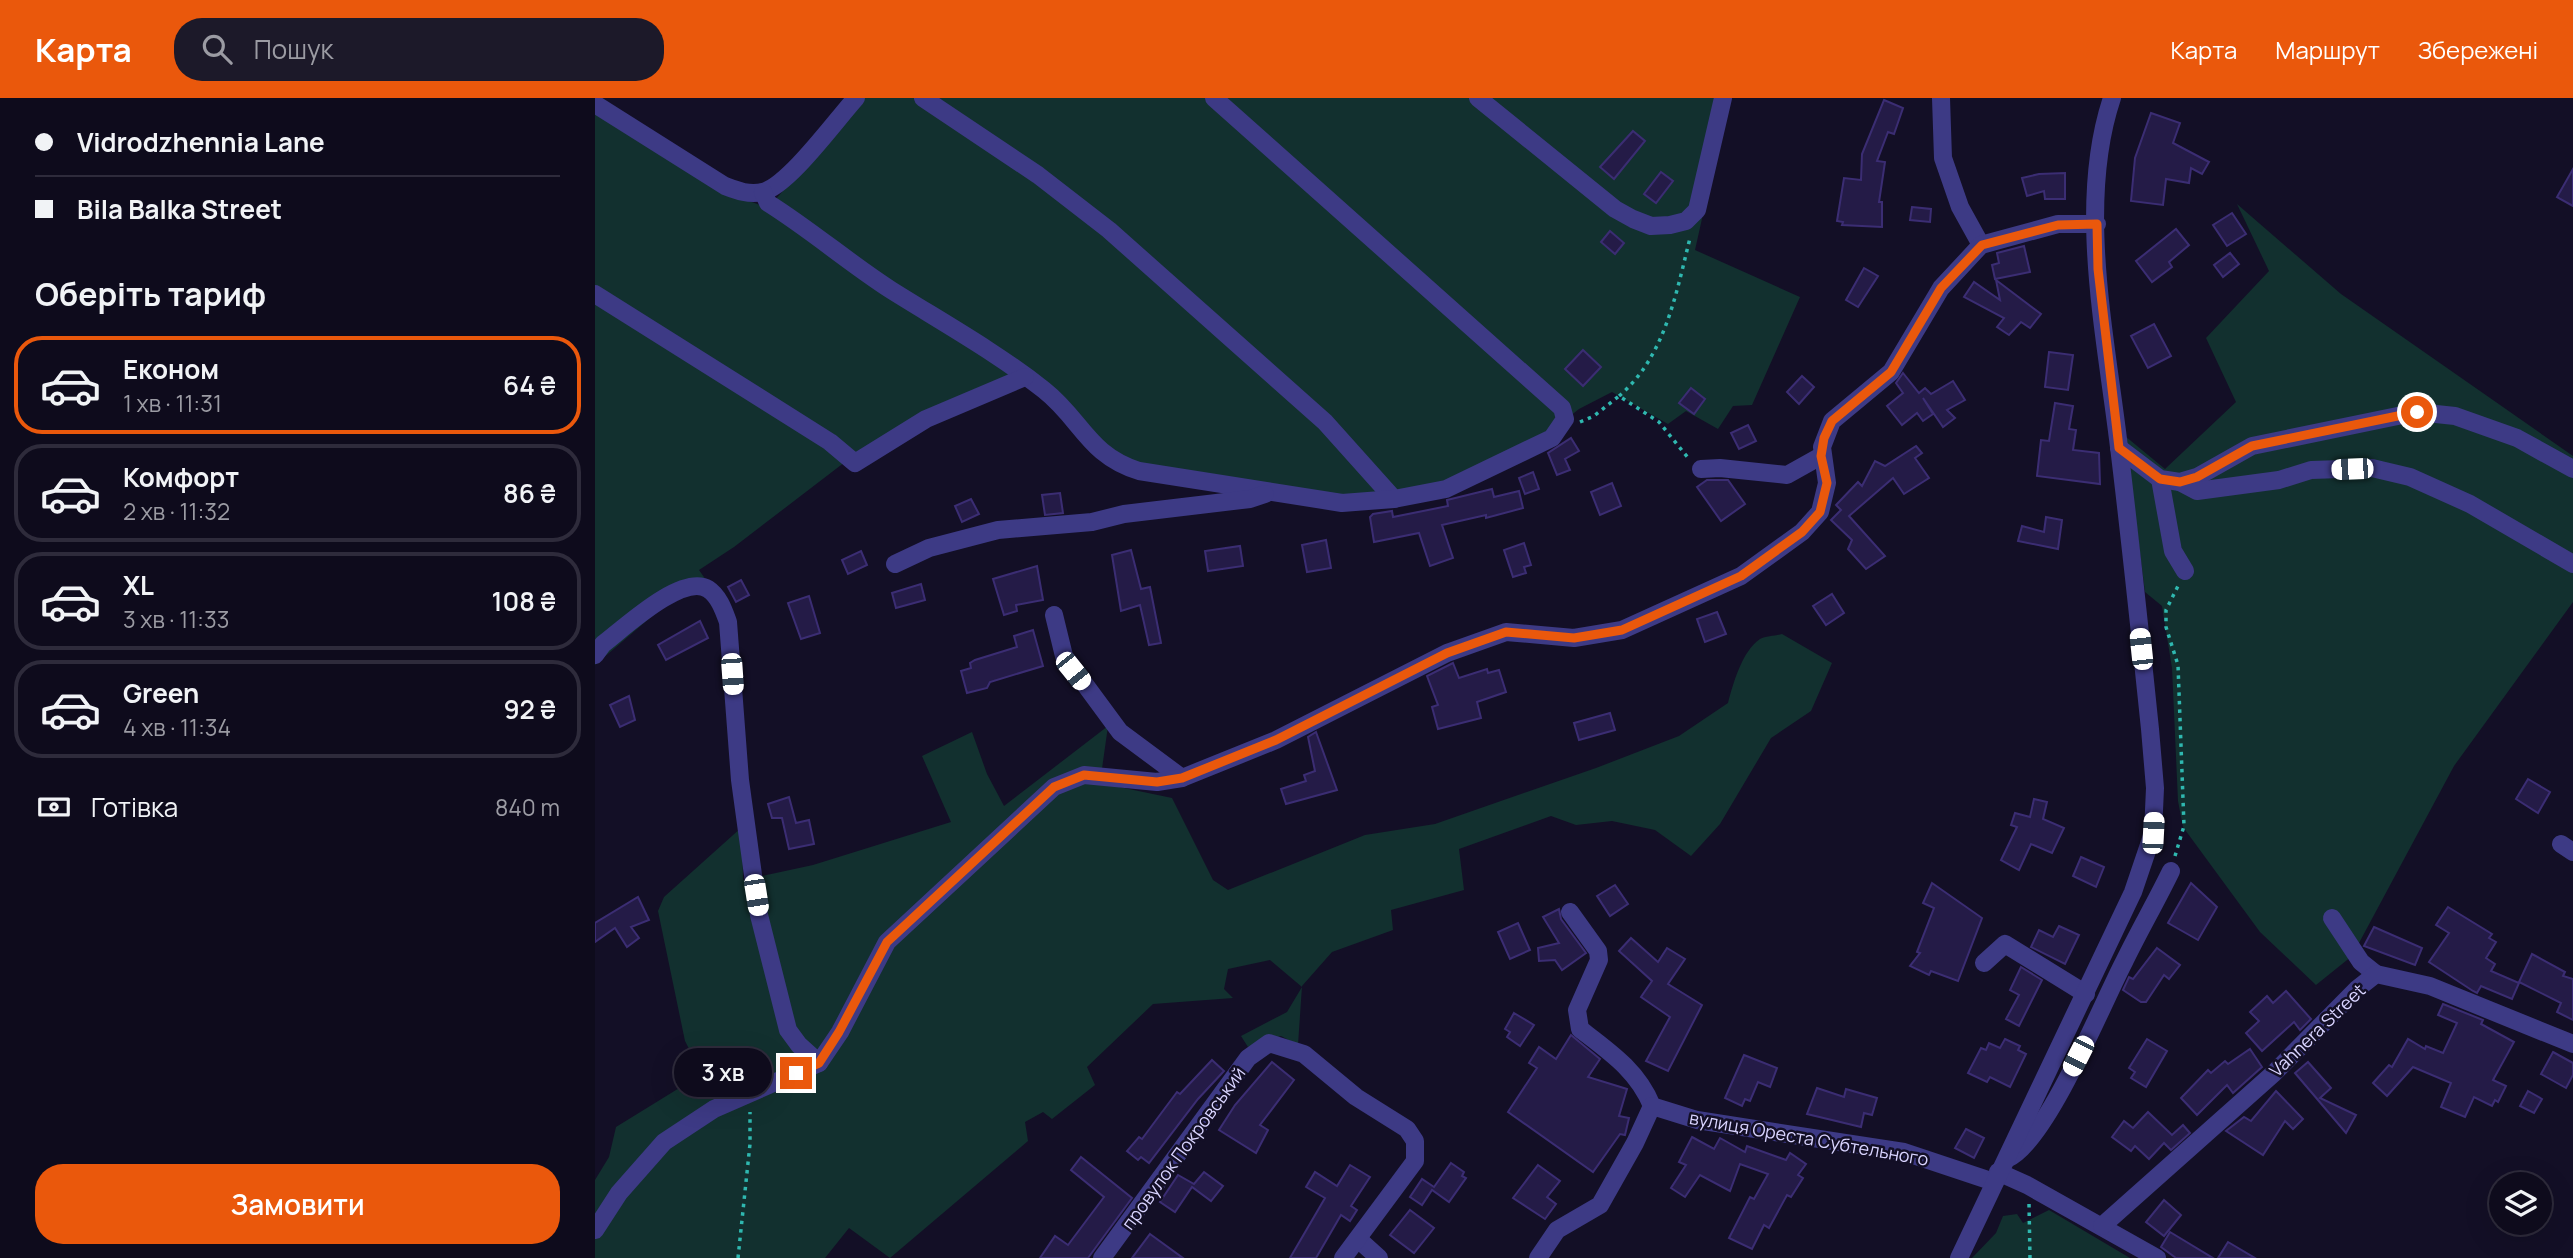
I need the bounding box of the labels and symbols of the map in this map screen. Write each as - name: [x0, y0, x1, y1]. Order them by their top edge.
- route start: [2401, 396, 2433, 428]
- car: [2331, 458, 2374, 480]
- car: [2129, 627, 2154, 671]
- car: [1052, 648, 1095, 694]
- car: [721, 652, 744, 696]
- car: [2142, 811, 2165, 855]
- car: [743, 873, 770, 917]
- street label: Vahnera Street: [2264, 978, 2370, 1082]
- car: [2060, 1033, 2097, 1079]
- callout: 3 хв: [673, 1048, 771, 1098]
- route end: [780, 1057, 812, 1089]
- street label: провулок Покровський: [1116, 1062, 1250, 1234]
- street label: вулиця Ореста Субтельного: [1688, 1105, 1930, 1171]

